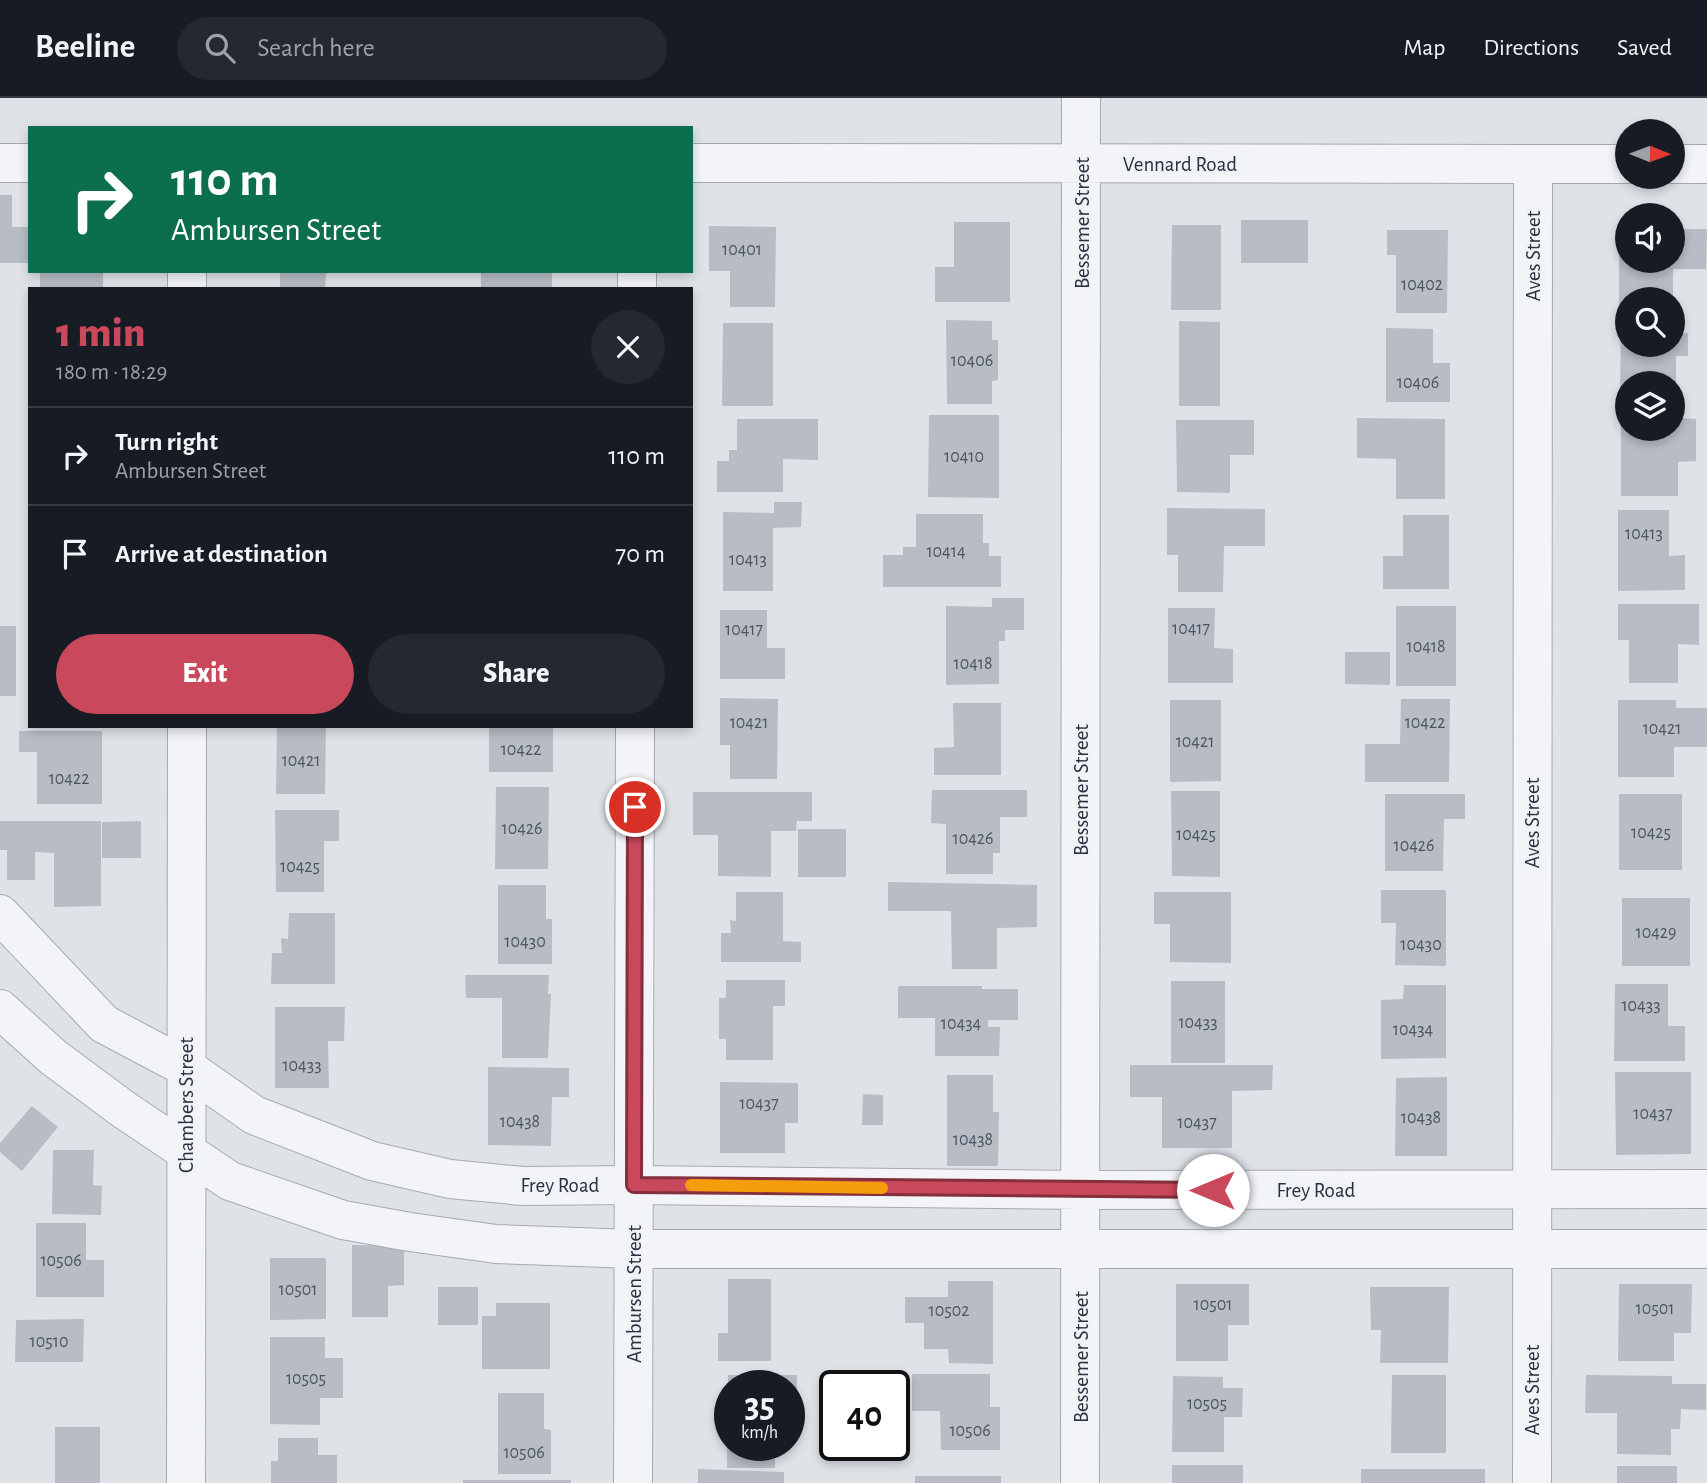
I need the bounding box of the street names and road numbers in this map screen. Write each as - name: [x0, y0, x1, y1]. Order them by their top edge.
- street label: Vennard Road: [1123, 154, 1237, 175]
- street label: Bessemer Street: [1072, 157, 1093, 289]
- street label: Aves Street: [1523, 210, 1544, 301]
- street label: Bessemer Street: [1071, 724, 1092, 856]
- street label: Aves Street: [1522, 777, 1543, 868]
- street label: Chambers Street: [176, 1037, 197, 1173]
- street label: Frey Road: [521, 1175, 600, 1196]
- street label: Frey Road: [1277, 1180, 1356, 1201]
- street label: Ambursen Street: [624, 1225, 645, 1363]
- street label: Bessemer Street: [1071, 1291, 1092, 1423]
- street label: Aves Street: [1522, 1344, 1543, 1435]

